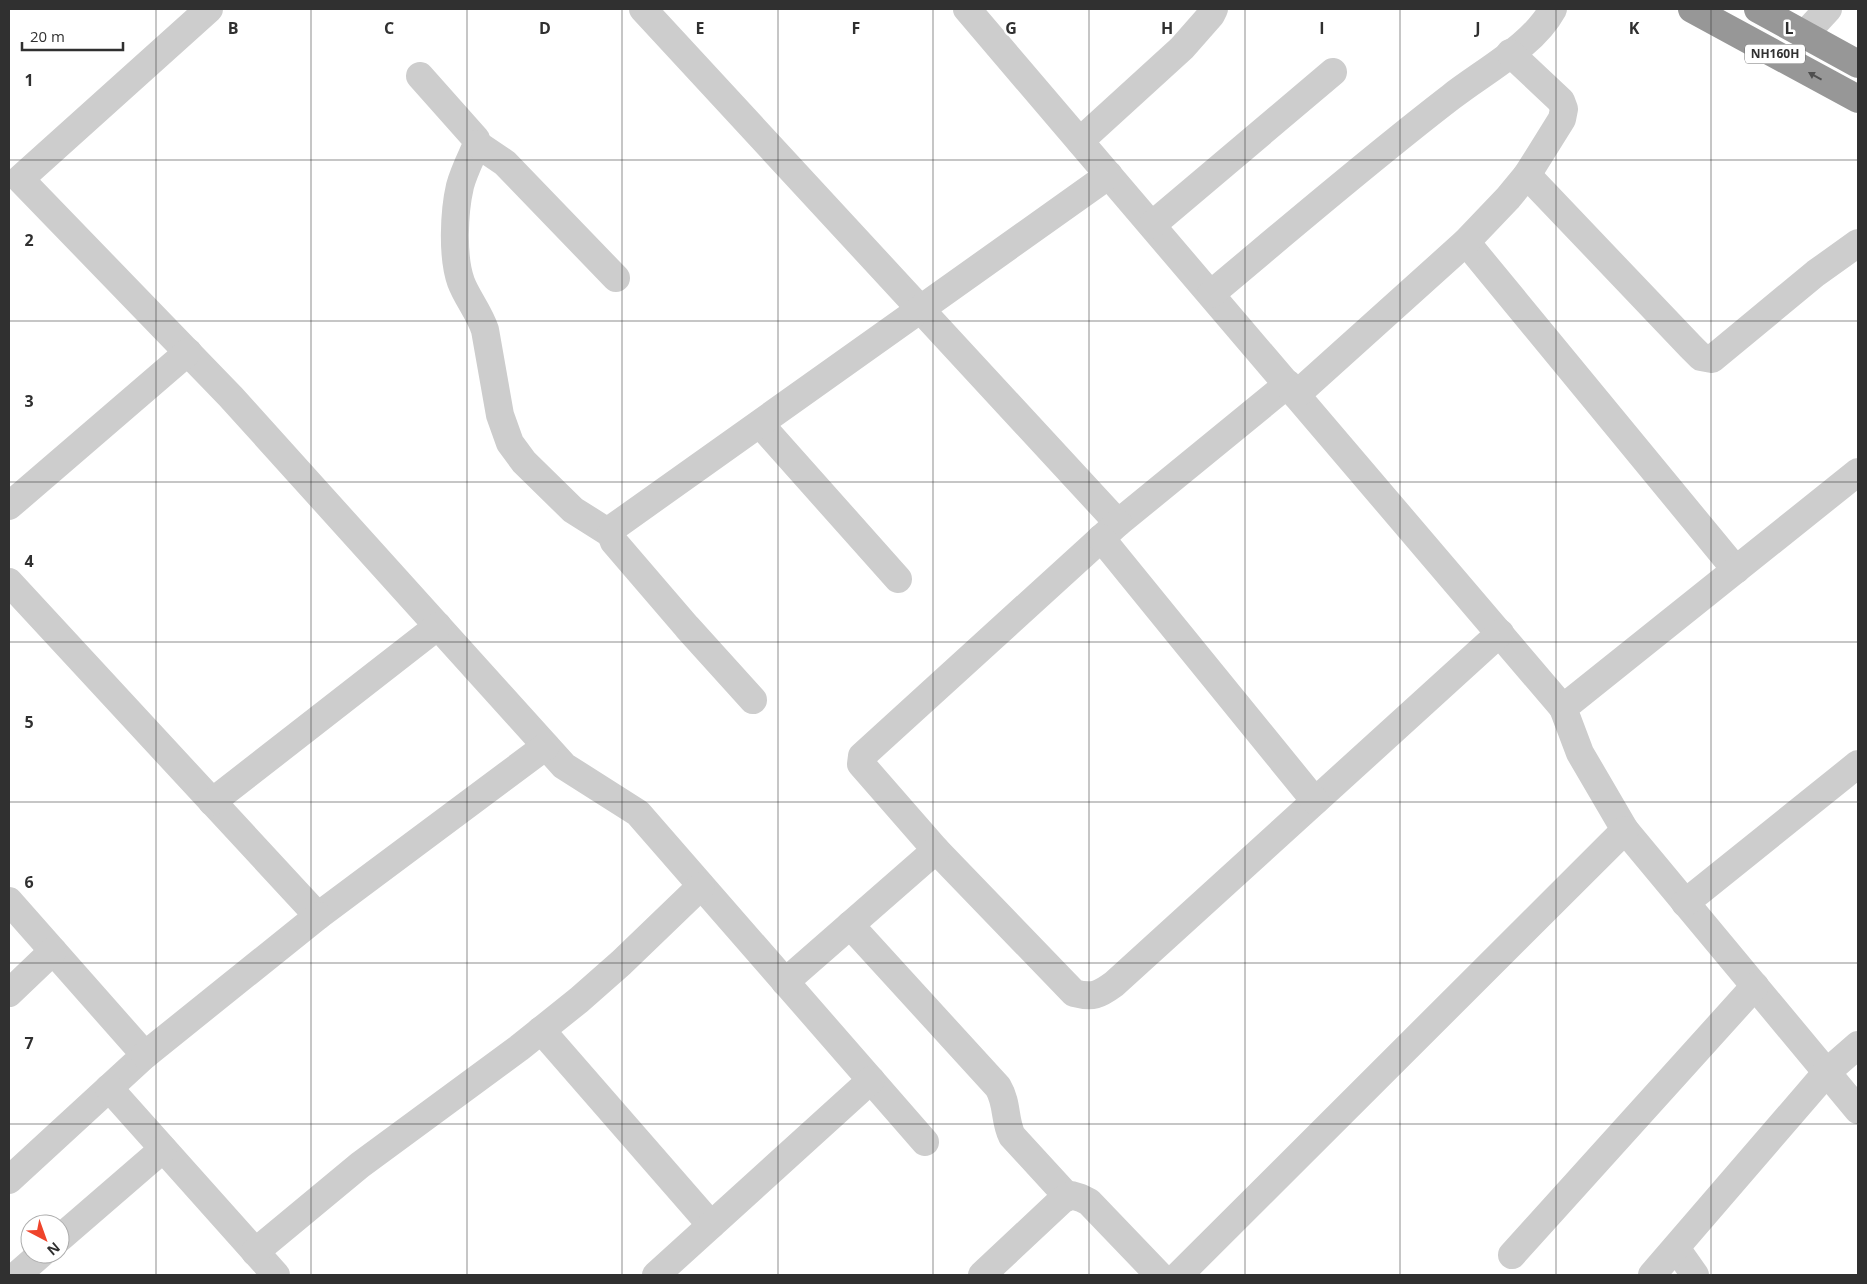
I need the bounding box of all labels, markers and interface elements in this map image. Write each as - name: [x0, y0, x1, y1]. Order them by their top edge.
- text: B: [228, 17, 238, 39]
- text: C: [384, 17, 394, 39]
- text: D: [539, 17, 551, 39]
- text: E: [696, 17, 705, 39]
- text: F: [852, 17, 860, 39]
- text: G: [1005, 17, 1017, 39]
- text: H: [1161, 17, 1173, 39]
- text: I: [1319, 17, 1325, 39]
- text: J: [1473, 17, 1481, 39]
- text: K: [1629, 17, 1640, 39]
- text: L: [1784, 17, 1794, 39]
- scale bar: [22, 20, 124, 52]
- text: 20 m: [30, 26, 65, 46]
- road number: NH160H: [1745, 44, 1805, 64]
- text: 1: [24, 69, 34, 91]
- one-way arrow: [1808, 72, 1823, 80]
- text: 2: [24, 229, 34, 251]
- text: 3: [24, 390, 34, 412]
- text: 4: [24, 550, 34, 572]
- text: 5: [24, 711, 34, 733]
- text: 6: [24, 871, 34, 893]
- text: 7: [24, 1032, 34, 1054]
- north arrow: [20, 1214, 70, 1264]
- text: N: [43, 1238, 64, 1260]

